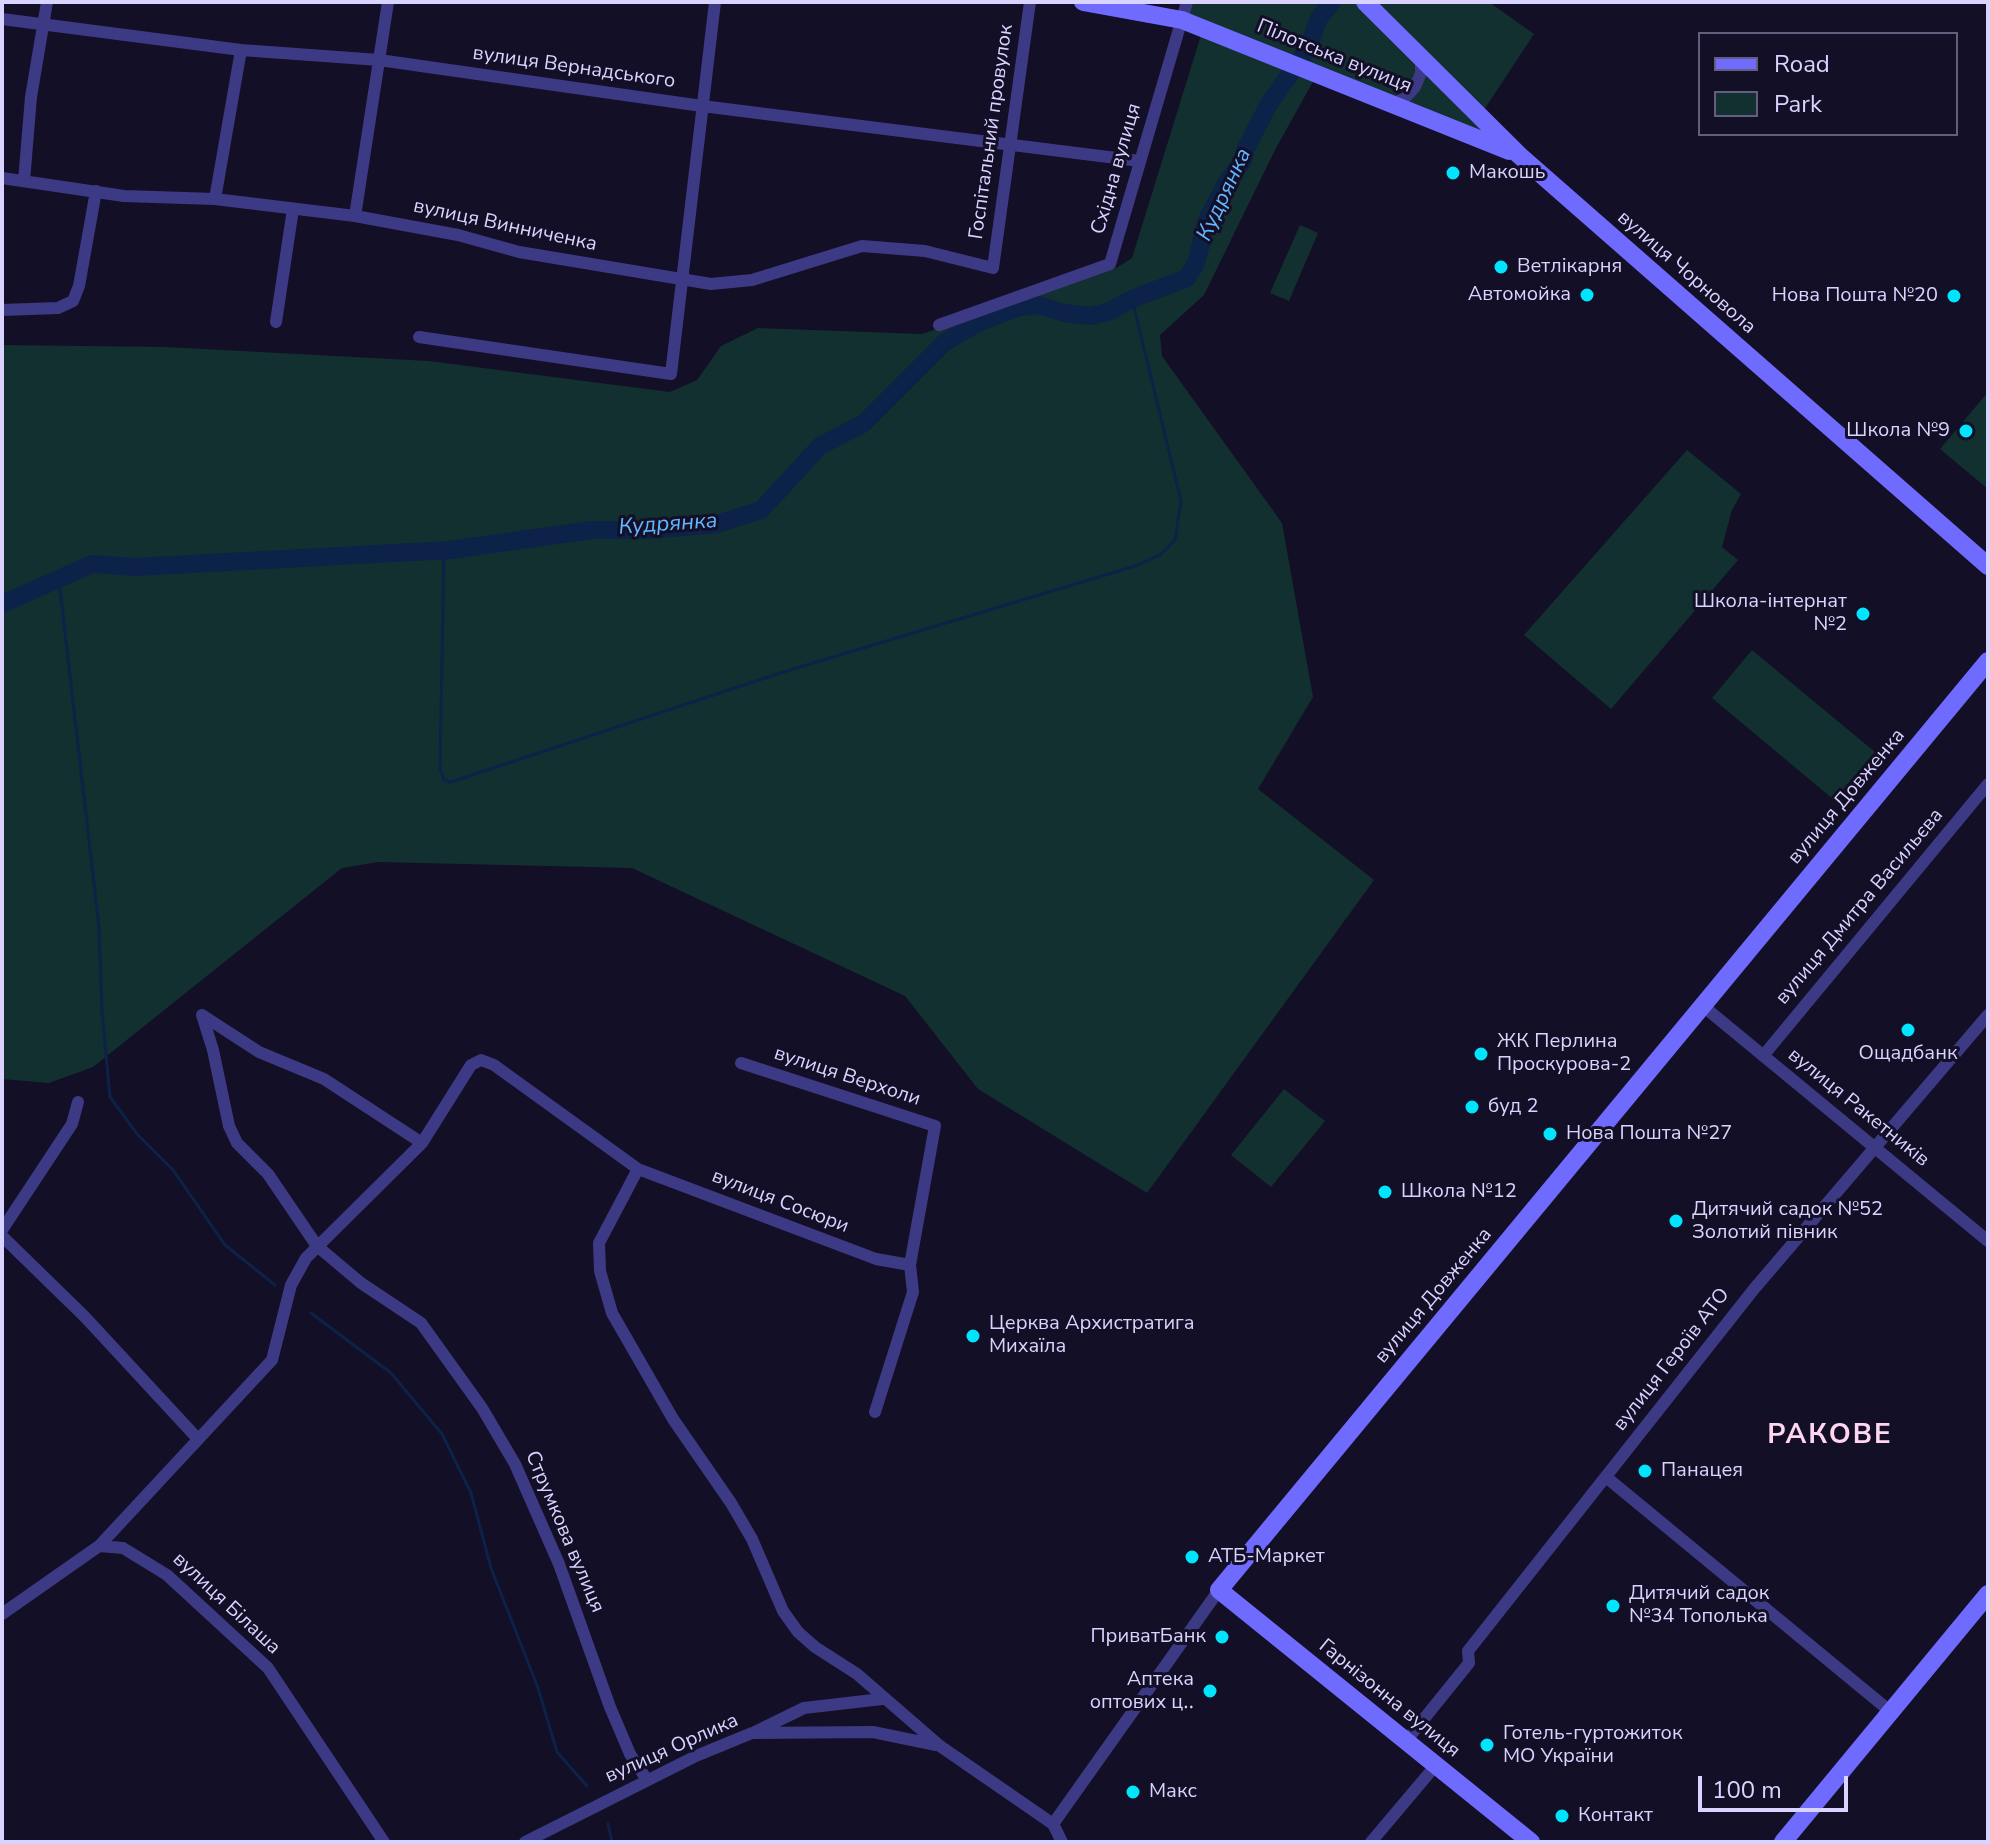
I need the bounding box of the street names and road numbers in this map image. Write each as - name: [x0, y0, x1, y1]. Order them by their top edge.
- street label: Пілотська вулиця: [1253, 15, 1415, 99]
- street label: Госпітальний провулок: [965, 23, 1019, 241]
- street label: вулиця Вернадського: [471, 42, 677, 94]
- street label: Східна вулиця: [1087, 101, 1147, 237]
- street label: вулиця Винниченка: [411, 195, 599, 257]
- street label: вулиця Чорновола: [1612, 206, 1760, 340]
- street label: вулиця Довженка: [1783, 724, 1911, 870]
- street label: вулиця Дмитра Васильєва: [1771, 804, 1949, 1010]
- street label: вулиця Верхоли: [771, 1042, 923, 1112]
- street label: вулиця Ракетників: [1782, 1044, 1934, 1172]
- street label: вулиця Сосюри: [708, 1165, 852, 1239]
- street label: вулиця Довженка: [1370, 1223, 1498, 1369]
- street label: вулиця Героїв АТО: [1609, 1284, 1735, 1436]
- street label: Струмкова вулиця: [519, 1448, 609, 1616]
- street label: вулиця Білаша: [167, 1548, 285, 1660]
- street label: Гарнізонна вулиця: [1314, 1635, 1464, 1763]
- street label: вулиця Орлика: [602, 1709, 742, 1789]

